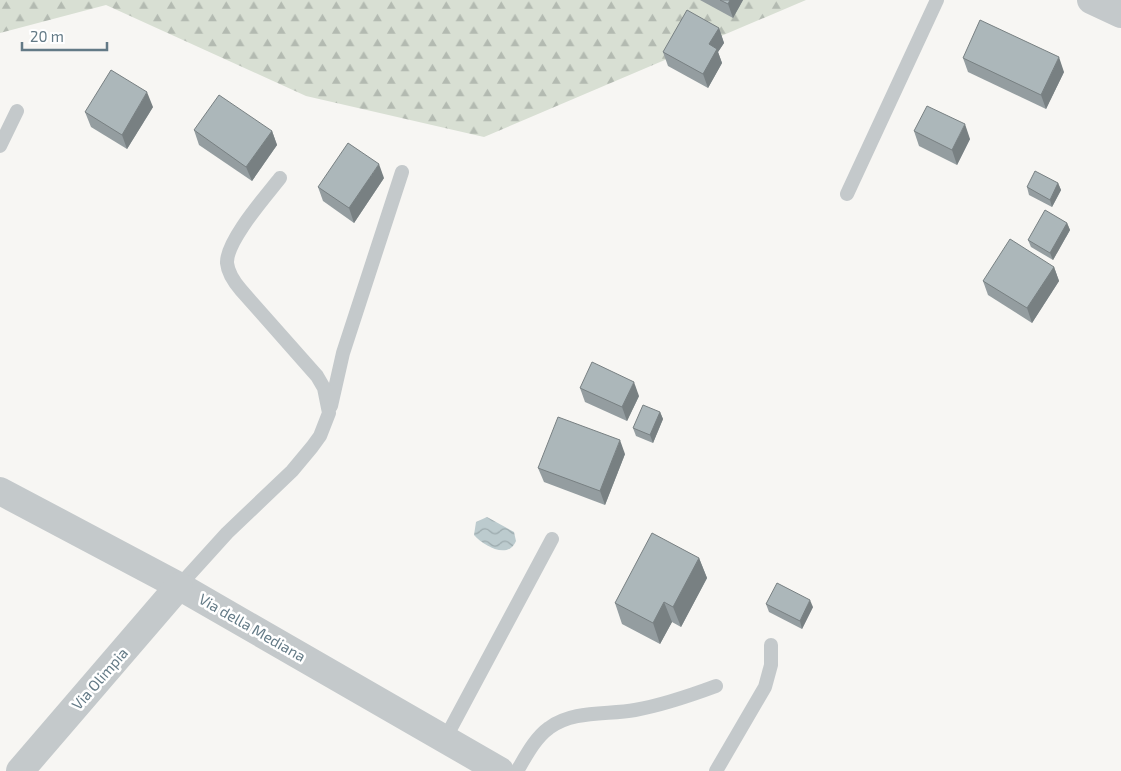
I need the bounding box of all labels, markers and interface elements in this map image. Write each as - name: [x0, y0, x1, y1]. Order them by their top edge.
- scale bar: [22, 20, 108, 52]
- text: 20 m: [30, 27, 64, 45]
- street label: Via della Mediana: [196, 589, 309, 665]
- street label: Via Olimpia: [67, 644, 131, 713]

